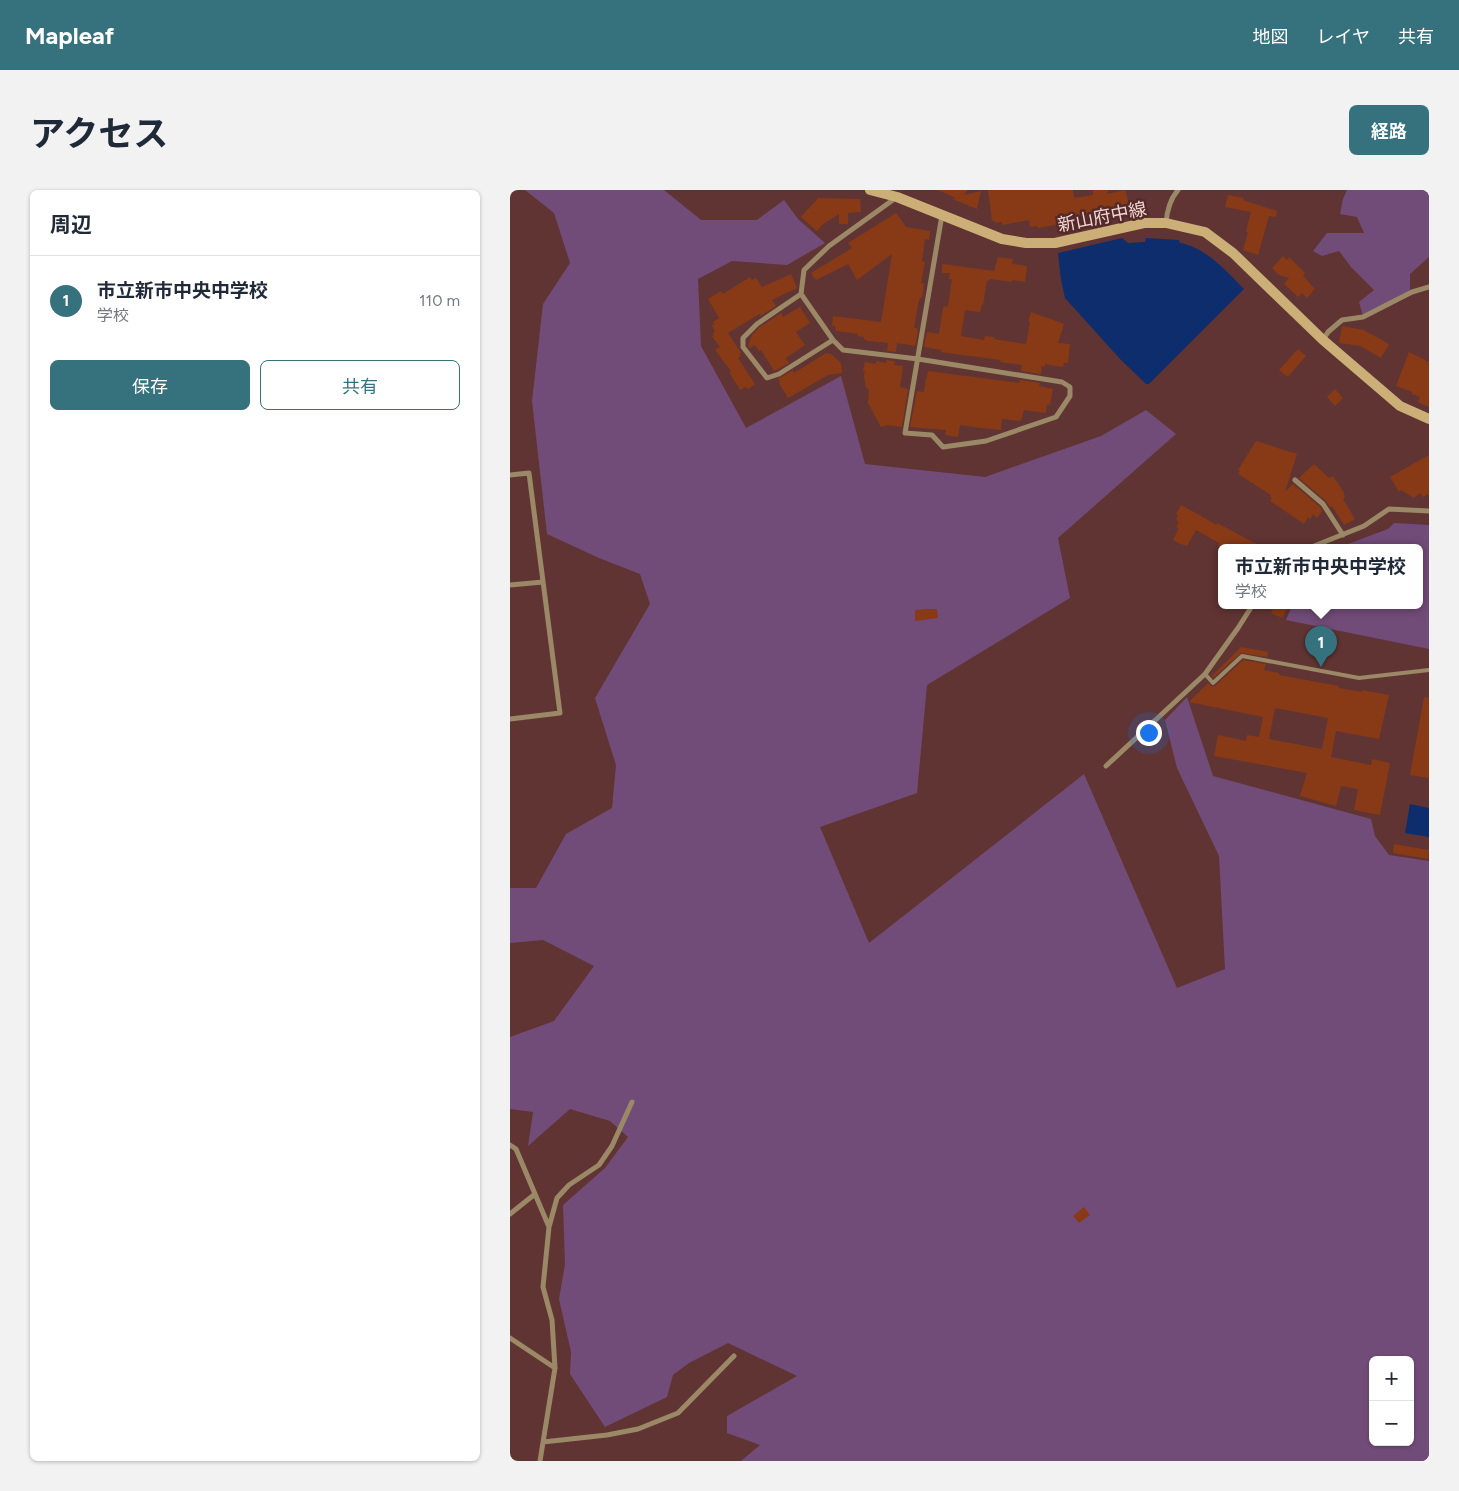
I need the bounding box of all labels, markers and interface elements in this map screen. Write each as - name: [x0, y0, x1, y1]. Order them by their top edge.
- text: Mapleaf: [25, 21, 114, 50]
- text: 地図: [1253, 26, 1289, 48]
- text: レイヤ: [1317, 26, 1370, 48]
- text: 共有: [1398, 26, 1434, 48]
- button: 経路: [1349, 105, 1429, 155]
- text: アクセス: [30, 113, 168, 155]
- street label: 新山府中線: [1056, 198, 1148, 236]
- text: 周辺: [50, 212, 92, 237]
- text: 市立新市中央中学校: [97, 279, 268, 302]
- text: 1: [63, 291, 69, 310]
- text: 110 m: [419, 291, 460, 310]
- text: 学校: [97, 306, 129, 325]
- button: 保存: [50, 360, 250, 410]
- button: 共有: [260, 360, 460, 410]
- popup: [1218, 544, 1423, 609]
- text: 市立新市中央中学校: [1235, 555, 1406, 578]
- text: 学校: [1235, 582, 1267, 601]
- pin: 1: [1305, 626, 1337, 667]
- your location: [1136, 720, 1162, 746]
- map controls: [1369, 1356, 1414, 1446]
- button: +: [1369, 1356, 1414, 1401]
- button: −: [1369, 1401, 1414, 1446]

